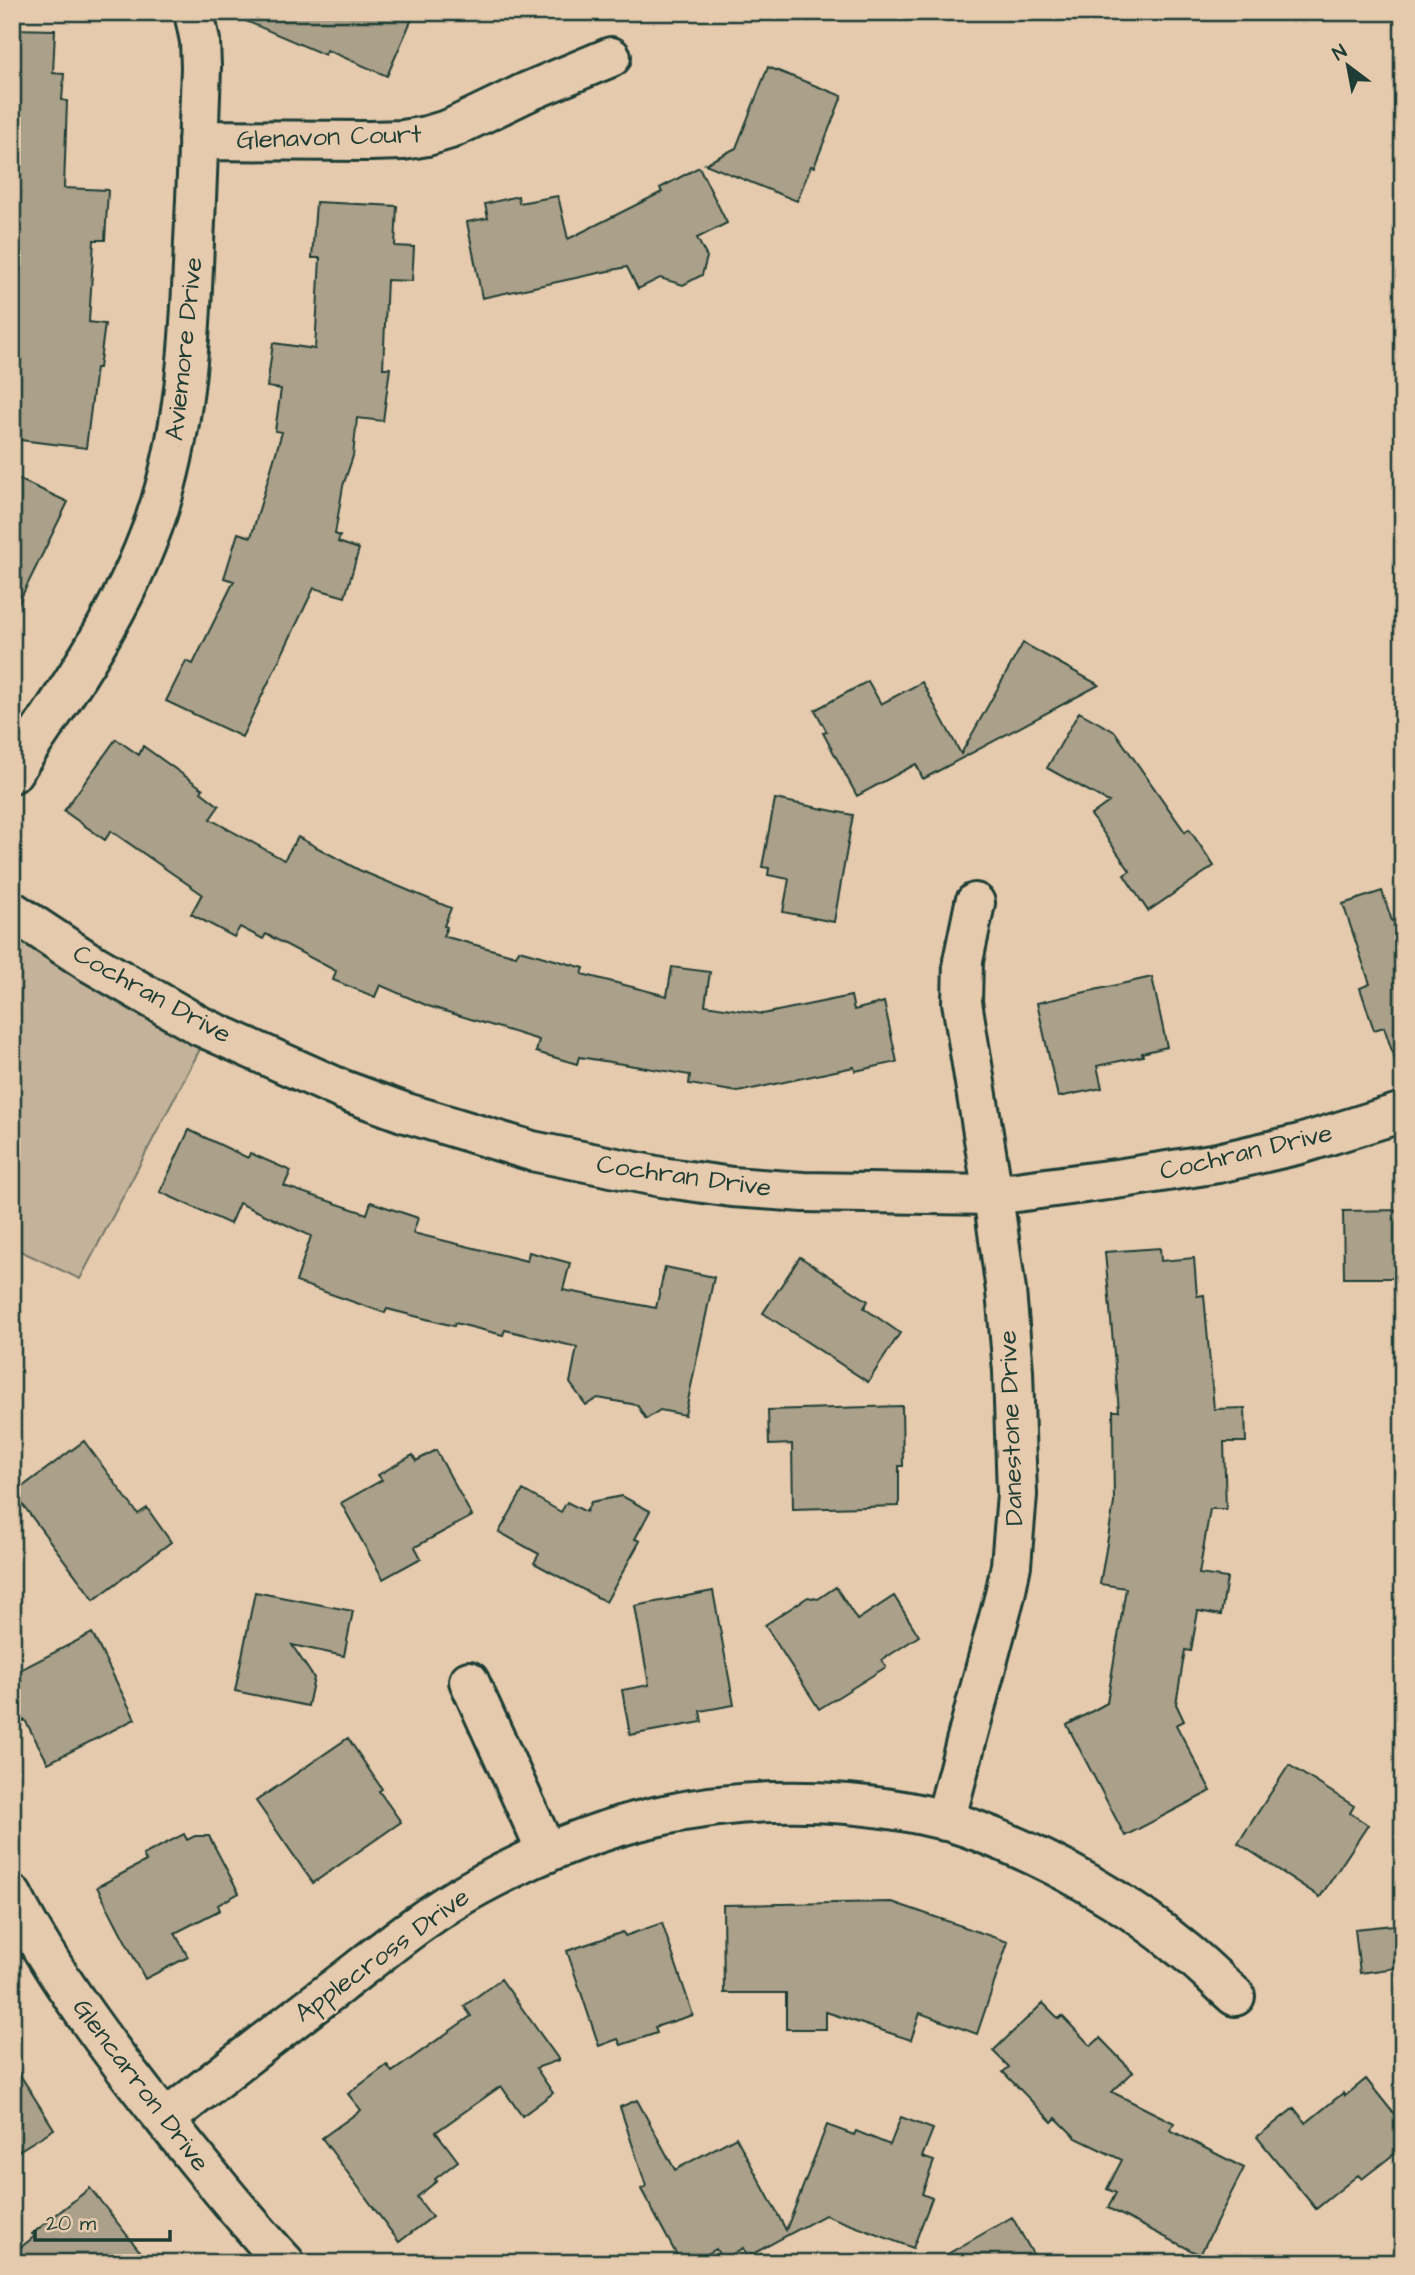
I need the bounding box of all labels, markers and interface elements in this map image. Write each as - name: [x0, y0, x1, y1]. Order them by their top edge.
- north arrow: [1314, 32, 1384, 102]
- text: N: [1328, 38, 1352, 67]
- street label: Glenavon Court: [236, 116, 423, 158]
- street label: Aviemore Drive: [156, 255, 212, 443]
- street label: Cochran Drive: [66, 936, 238, 1052]
- street label: Cochran Drive: [1156, 1115, 1336, 1189]
- street label: Cochran Drive: [594, 1146, 774, 1206]
- street label: Danestone Drive: [990, 1330, 1032, 1526]
- street label: Applecross Drive: [287, 1879, 477, 2031]
- street label: Glencarron Drive: [64, 1991, 218, 2179]
- scale bar: [35, 2198, 170, 2242]
- text: 20 m: [46, 2209, 97, 2238]

